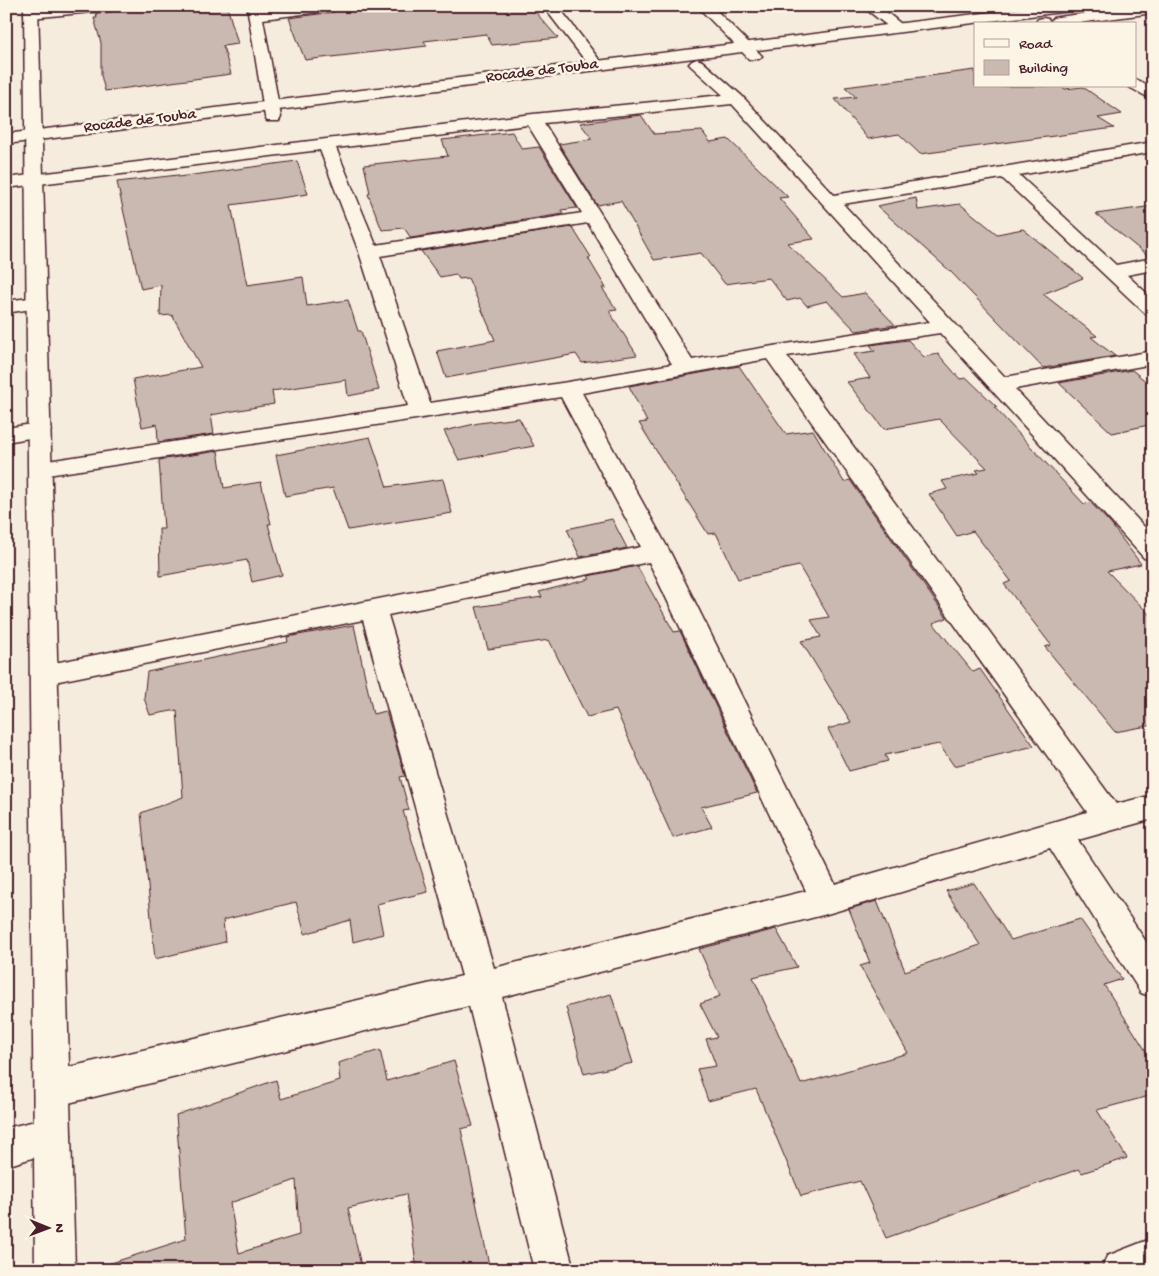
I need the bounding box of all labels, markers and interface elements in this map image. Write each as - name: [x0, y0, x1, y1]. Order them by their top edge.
- legend: [974, 22, 1136, 88]
- text: Road: [1019, 36, 1053, 54]
- street label: Rocade de Touba: [485, 56, 600, 88]
- text: Building: [1018, 60, 1068, 78]
- street label: Rocade de Touba: [83, 106, 198, 138]
- north arrow: [22, 1204, 72, 1254]
- text: N: [50, 1223, 67, 1233]

